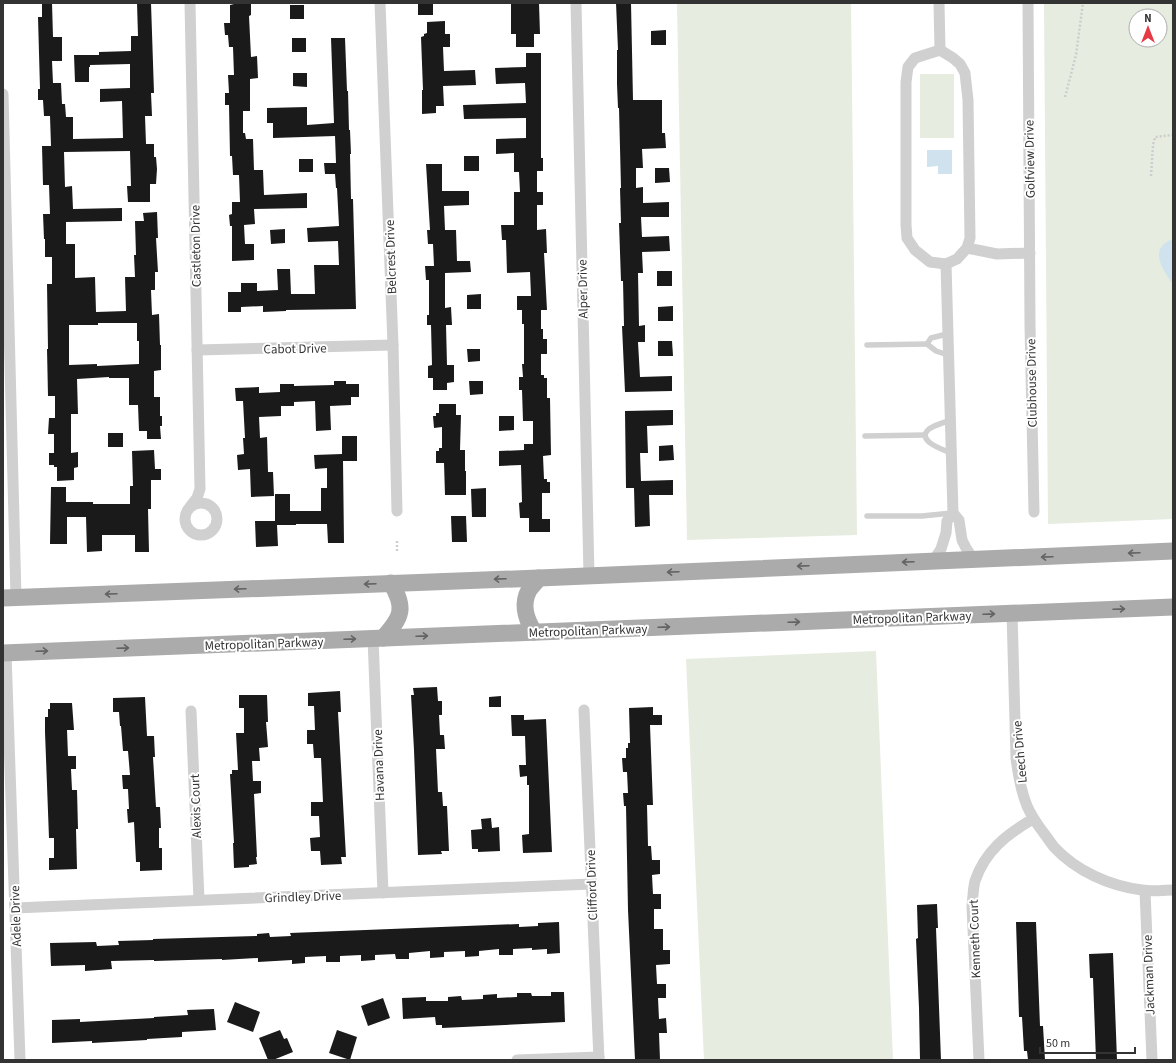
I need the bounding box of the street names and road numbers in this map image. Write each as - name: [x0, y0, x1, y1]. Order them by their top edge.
- street label: Golfview Drive: [1020, 120, 1040, 198]
- street label: Castleton Drive: [186, 205, 206, 287]
- street label: Belcrest Drive: [381, 219, 401, 295]
- street label: Alper Drive: [573, 259, 593, 319]
- street label: Clubhouse Drive: [1022, 338, 1042, 428]
- street label: Cabot Drive: [263, 339, 327, 359]
- street label: Metropolitan Parkway: [852, 607, 972, 629]
- street label: Metropolitan Parkway: [528, 620, 648, 642]
- street label: Metropolitan Parkway: [204, 633, 324, 655]
- street label: Leech Drive: [1008, 720, 1032, 784]
- street label: Havana Drive: [369, 729, 389, 801]
- street label: Alexis Court: [186, 773, 206, 838]
- street label: Clifford Drive: [582, 849, 602, 921]
- street label: Adele Drive: [6, 885, 26, 947]
- street label: Grindley Drive: [264, 887, 342, 907]
- street label: Kenneth Court: [965, 899, 985, 979]
- street label: Jackman Drive: [1139, 934, 1159, 1015]

